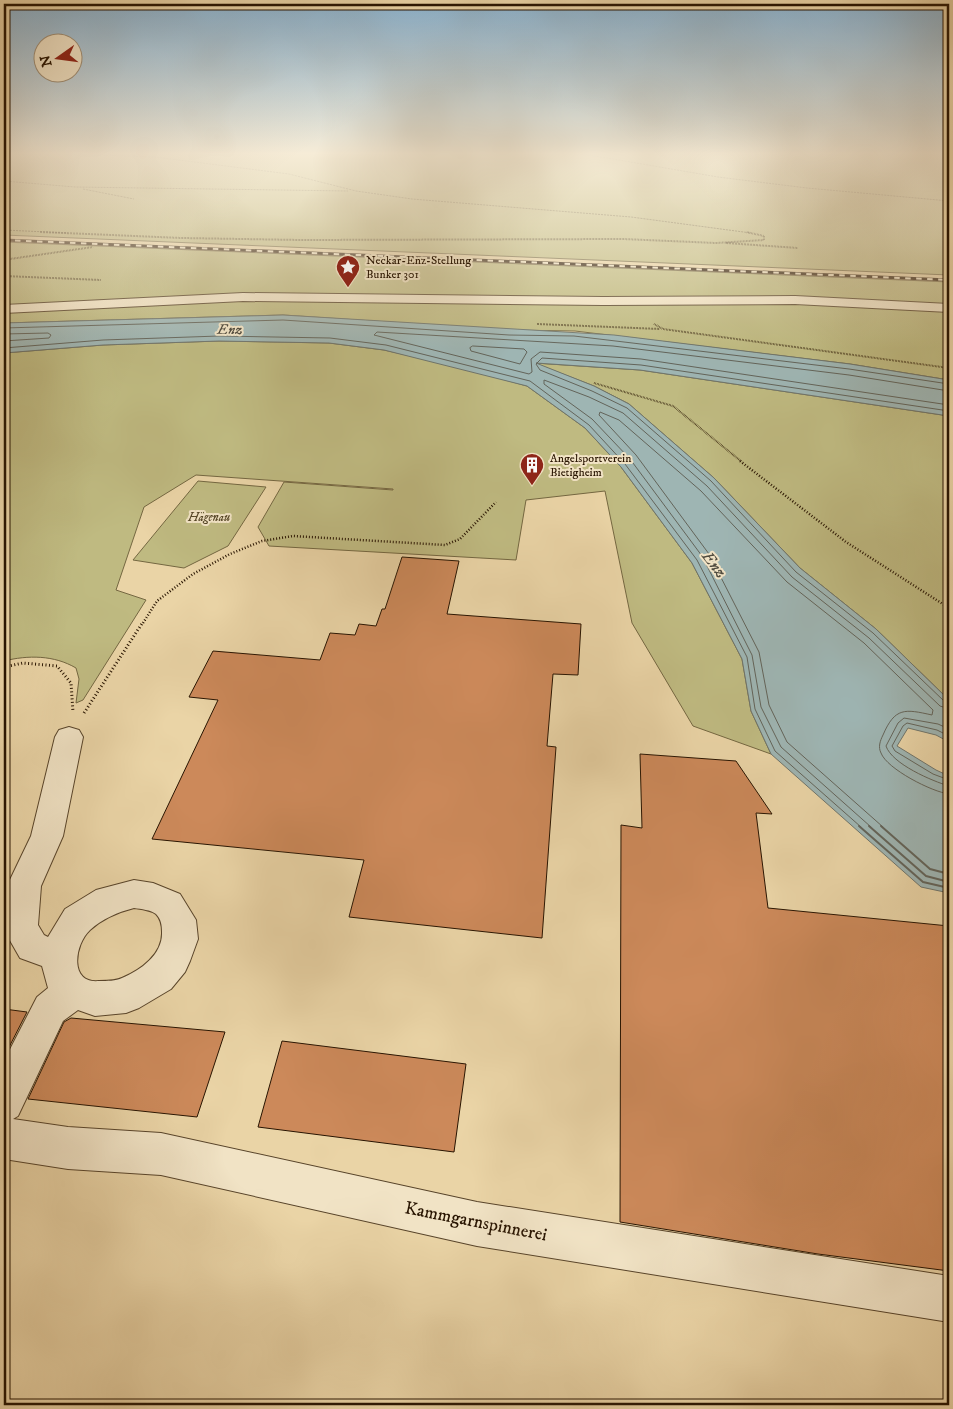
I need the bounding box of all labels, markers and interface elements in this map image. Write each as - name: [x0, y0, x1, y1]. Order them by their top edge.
- north arrow: [32, 32, 82, 82]
- text: N: [36, 53, 56, 69]
- place label: Neckar-Enz-Stellung Bunker 301: [366, 253, 471, 282]
- place icon: Neckar-Enz-Stellung Bunker 301: [335, 254, 361, 288]
- water label: Enz: [216, 321, 243, 339]
- place label: Angelsportverein Bietigheim: [550, 451, 632, 480]
- building icon: Angelsportverein Bietigheim: [519, 452, 545, 486]
- park label: Hägenau: [187, 510, 230, 525]
- water label: Enz: [697, 546, 731, 582]
- street label: Kammgarnspinnerei: [403, 1197, 549, 1247]

